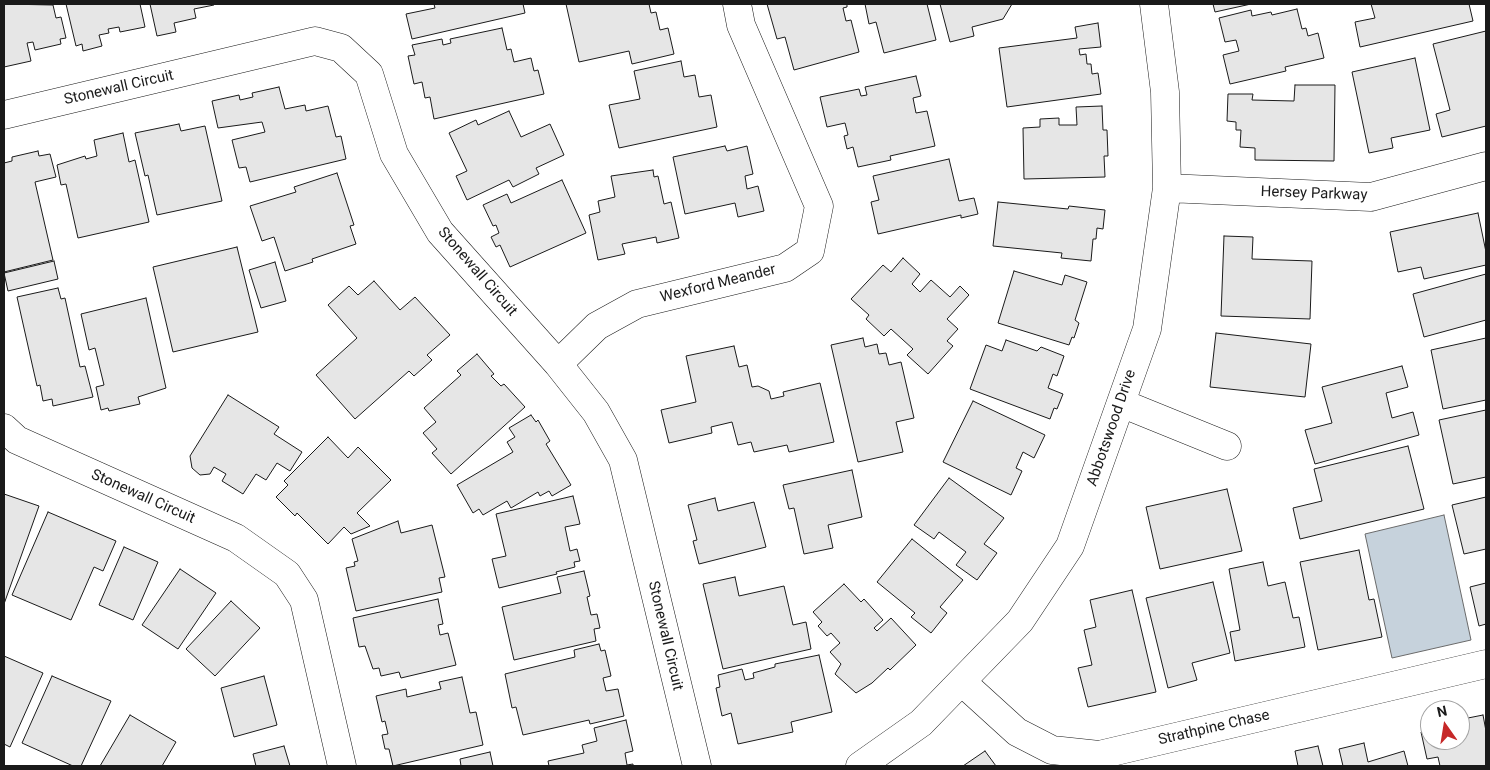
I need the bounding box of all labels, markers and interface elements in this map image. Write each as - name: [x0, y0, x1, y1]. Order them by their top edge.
- street label: Stonewall Circuit: [62, 67, 176, 109]
- street label: Hersey Parkway: [1260, 183, 1368, 205]
- street label: Stonewall Circuit: [433, 224, 521, 320]
- street label: Wexford Meander: [658, 261, 778, 307]
- street label: Abbotswood Drive: [1084, 367, 1140, 489]
- street label: Stonewall Circuit: [88, 466, 198, 528]
- street label: Stonewall Circuit: [644, 579, 686, 693]
- north arrow: [1420, 700, 1470, 750]
- text: N: [1435, 702, 1448, 720]
- street label: Strathpine Chase: [1157, 706, 1271, 750]

